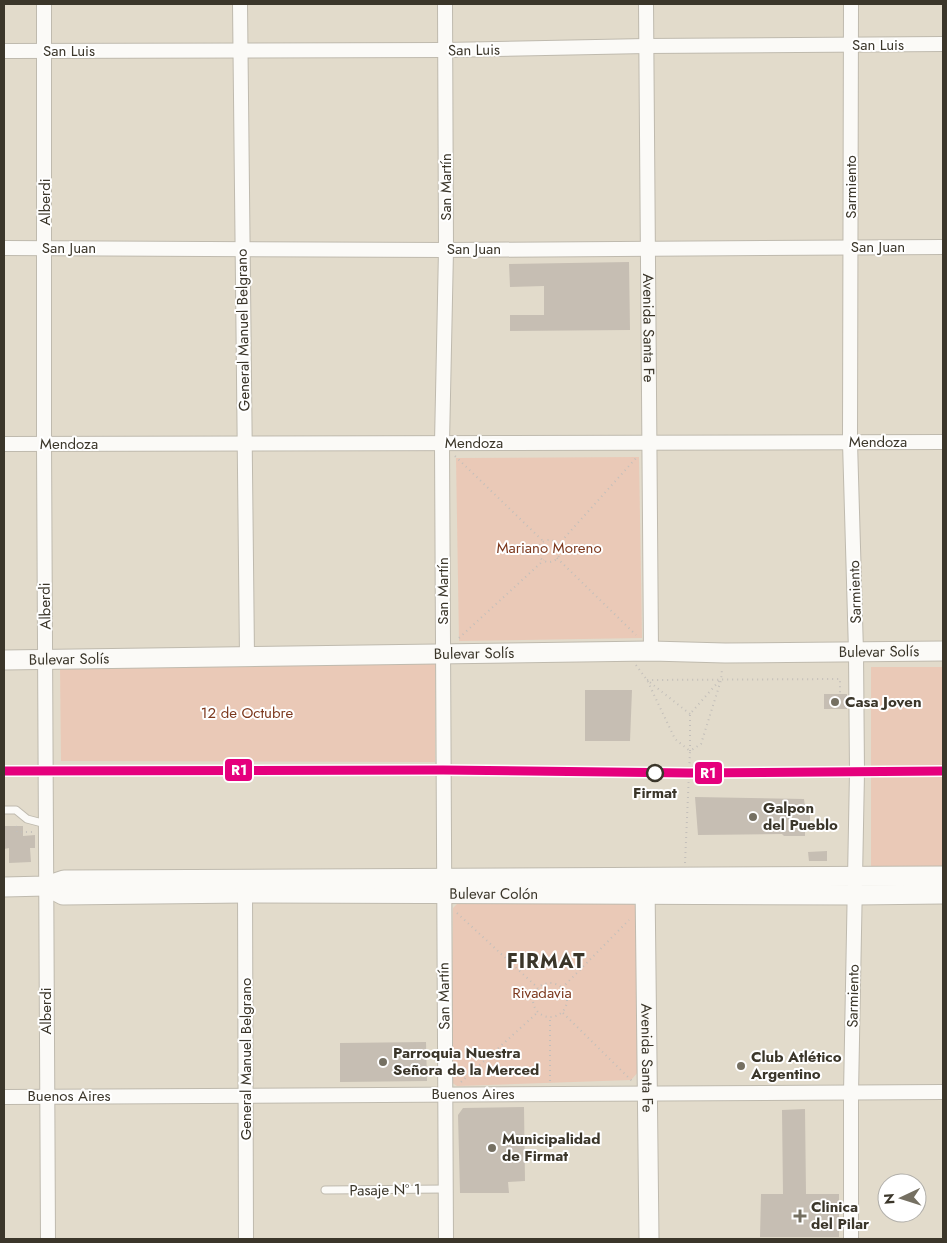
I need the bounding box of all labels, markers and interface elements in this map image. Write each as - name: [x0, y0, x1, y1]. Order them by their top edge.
- street label: San Luis: [852, 34, 904, 56]
- street label: San Luis: [448, 39, 500, 61]
- street label: San Luis: [43, 40, 95, 62]
- street label: San Martín: [435, 153, 457, 221]
- street label: Sarmiento: [840, 155, 862, 219]
- street label: Alberdi: [34, 178, 56, 226]
- street label: San Juan: [851, 236, 905, 258]
- street label: San Juan: [42, 237, 96, 259]
- street label: San Juan: [447, 238, 501, 260]
- street label: General Manuel Belgrano: [231, 249, 255, 411]
- street label: Avenida Santa Fe: [637, 273, 660, 383]
- street label: Mendoza: [849, 431, 907, 453]
- street label: Mendoza: [445, 432, 503, 454]
- street label: Mendoza: [40, 433, 98, 455]
- park label: Mariano Moreno: [496, 537, 602, 559]
- street label: San Martín: [432, 557, 454, 625]
- street label: Sarmiento: [843, 560, 867, 624]
- street label: Alberdi: [34, 582, 56, 630]
- street label: Bulevar Solís: [839, 640, 919, 663]
- street label: Bulevar Solís: [434, 642, 514, 665]
- street label: Bulevar Solís: [29, 648, 109, 671]
- place label: Casa Joven: [845, 691, 922, 713]
- marker: Casa Joven: [829, 696, 841, 708]
- park label: 12 de Octubre: [201, 702, 293, 724]
- line badge: R1: [224, 758, 253, 782]
- text: R1: [231, 760, 247, 780]
- line badge: R1: [694, 761, 723, 785]
- text: R1: [700, 763, 716, 783]
- marker: Firmat: [646, 764, 664, 782]
- place label: Firmat: [633, 782, 677, 804]
- place label: Galpon del Pueblo: [763, 797, 838, 836]
- marker: Galpon del Pueblo: [747, 811, 759, 823]
- street label: Bulevar Colón: [449, 883, 538, 905]
- district label: FIRMAT: [507, 947, 585, 976]
- street label: San Martín: [432, 962, 456, 1030]
- street label: Sarmiento: [841, 964, 865, 1028]
- street label: General Manuel Belgrano: [235, 978, 257, 1140]
- park label: Rivadavia: [512, 982, 572, 1004]
- street label: Alberdi: [35, 987, 57, 1035]
- street label: Avenida Santa Fe: [635, 1003, 659, 1113]
- place label: Parroquia Nuestra Señora de la Merced: [393, 1042, 539, 1081]
- place label: Club Atlético Argentino: [750, 1046, 842, 1085]
- marker: Parroquia Nuestra Señora de la Merced: [377, 1056, 389, 1068]
- marker: Club Atlético Argentino: [735, 1060, 747, 1072]
- street label: Buenos Aires: [431, 1083, 515, 1105]
- street label: Buenos Aires: [27, 1085, 111, 1107]
- place label: Municipalidad de Firmat: [502, 1128, 600, 1167]
- marker: Municipalidad de Firmat: [486, 1142, 498, 1154]
- north arrow: [877, 1173, 927, 1223]
- street label: Pasaje Nº 1: [349, 1178, 421, 1202]
- text: N: [879, 1193, 899, 1205]
- place label: Clinica del Pilar: [811, 1196, 870, 1235]
- marker: Clinica del Pilar: [793, 1209, 807, 1223]

